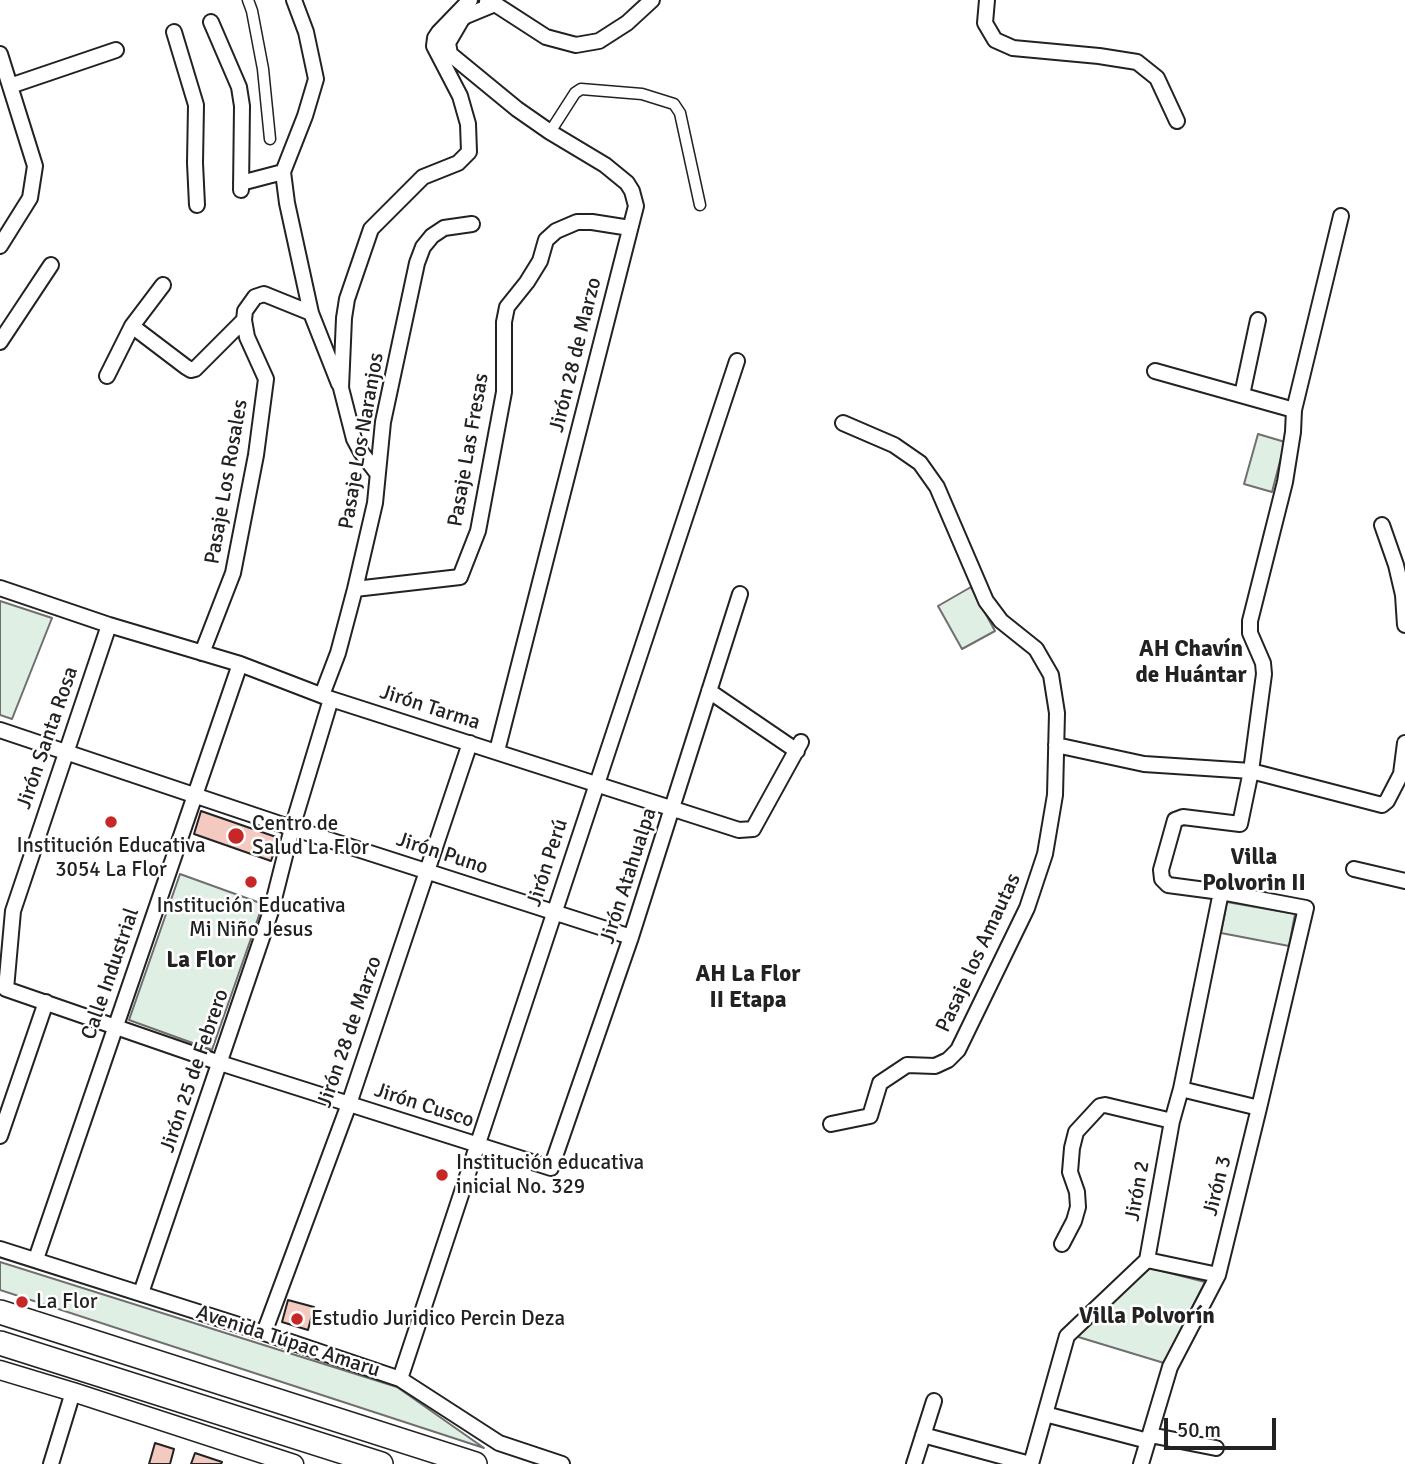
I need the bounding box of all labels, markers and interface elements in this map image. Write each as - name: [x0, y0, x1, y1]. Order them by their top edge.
- street label: Jirón 28 de Marzo: [545, 275, 607, 435]
- street label: Pasaje Los Naranjos: [334, 351, 390, 531]
- street label: Pasaje Las Fresas: [443, 371, 495, 529]
- street label: Pasaje Los Rosales: [200, 398, 254, 566]
- district label: AH Chavín de Huántar: [1135, 636, 1247, 690]
- street label: Jirón Santa Rosa: [12, 664, 84, 812]
- street label: Jirón Tarma: [377, 680, 483, 736]
- street label: Jirón Atahualpa: [595, 805, 663, 947]
- place label: Centro de Salud La Flor: [252, 811, 369, 861]
- marker: Institución Educativa 3054 La Flor: [103, 814, 119, 830]
- street label: Jirón Perú: [522, 816, 574, 910]
- marker: Centro de Salud La Flor: [226, 826, 246, 846]
- street label: Jirón Puno: [393, 827, 491, 881]
- place label: Institución Educativa 3054 La Flor: [16, 833, 206, 883]
- district label: Villa Polvorin II: [1202, 844, 1306, 898]
- street label: Pasaje los Amautas: [931, 869, 1027, 1037]
- marker: Institución Educativa Mi Niño Jesus: [243, 874, 259, 890]
- place label: Institución Educativa Mi Niño Jesus: [156, 893, 346, 943]
- street label: Calle Industrial: [77, 905, 145, 1043]
- district label: La Flor: [166, 947, 236, 975]
- street label: Jirón 28 de Marzo: [312, 953, 388, 1111]
- district label: AH La Flor II Etapa: [696, 961, 800, 1015]
- street label: Jirón 25 de Febrero: [155, 986, 235, 1156]
- street label: Jirón Cusco: [371, 1078, 477, 1134]
- place label: Institución educativa inicial No. 329: [456, 1150, 644, 1200]
- street label: Jirón 3: [1198, 1153, 1238, 1219]
- street label: Jirón 2: [1120, 1159, 1156, 1223]
- marker: Institución educativa inicial No. 329: [434, 1167, 450, 1183]
- place label: La Flor: [36, 1289, 98, 1315]
- marker: La Flor: [14, 1294, 30, 1310]
- street label: Avenida Túpac Amaru: [193, 1300, 383, 1384]
- district label: Villa Polvorín: [1079, 1303, 1215, 1331]
- place label: Estudio Juridico Percin Deza: [311, 1306, 565, 1332]
- marker: Estudio Juridico Percin Deza: [289, 1311, 305, 1327]
- scale bar: [1167, 1404, 1279, 1448]
- text: 50 m: [1177, 1417, 1221, 1443]

